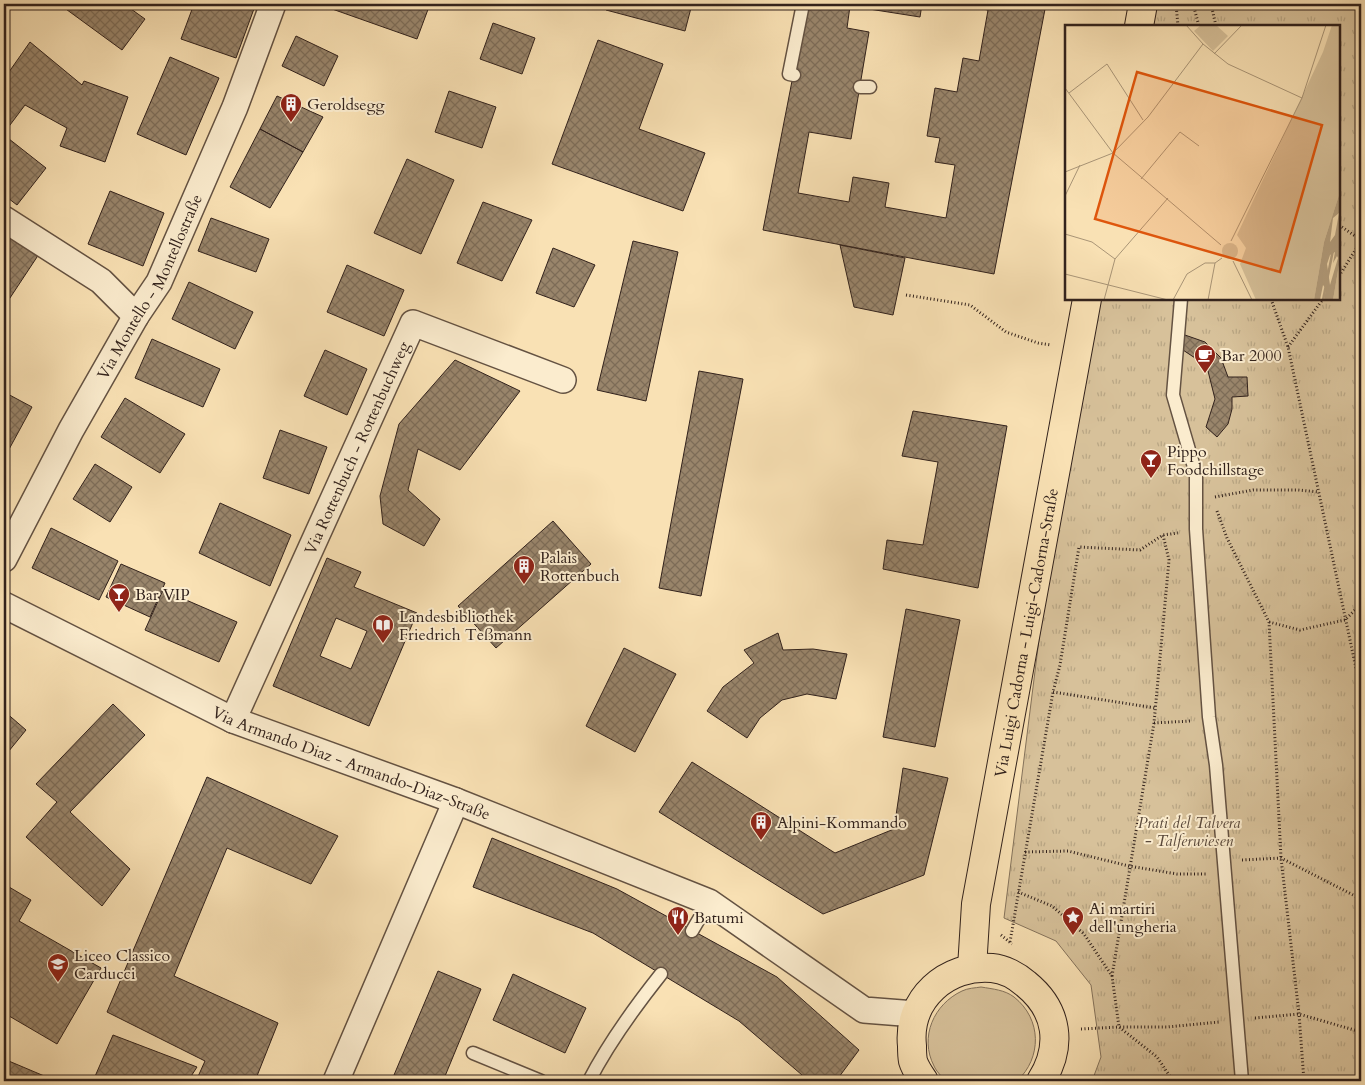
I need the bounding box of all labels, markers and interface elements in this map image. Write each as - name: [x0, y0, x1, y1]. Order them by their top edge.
- inset map: [1065, 25, 1340, 300]
- building icon: Geroldsegg: [279, 92, 303, 123]
- place label: Geroldsegg: [307, 94, 385, 116]
- street label: Via Montello - Montellostraße: [92, 191, 208, 384]
- street label: Via Rottenbuch - Rottenbuchweg: [300, 338, 415, 558]
- cafe icon: Bar 2000: [1193, 343, 1217, 374]
- place label: Bar 2000: [1221, 345, 1282, 367]
- place label: Pippo Foodchillstage: [1167, 441, 1264, 481]
- bar icon: Pippo Foodchillstage: [1139, 448, 1163, 479]
- street label: Via Luigi Cadorna - Luigi-Cadorna-Straße: [989, 486, 1064, 779]
- place label: Palais Rottenbuch: [540, 547, 620, 587]
- building icon: Palais Rottenbuch: [512, 554, 536, 585]
- bar icon: Bar VIP: [107, 582, 131, 613]
- place label: Bar VIP: [135, 584, 190, 606]
- place label: Landesbibliothek Friedrich Teßmann: [399, 606, 532, 646]
- library icon: Landesbibliothek Friedrich Teßmann: [371, 613, 395, 644]
- street label: Via Armando Diaz - Armando-Diaz-Straße: [208, 701, 493, 826]
- building icon: Alpini-Kommando: [749, 810, 773, 841]
- place label: Alpini-Kommando: [777, 812, 907, 834]
- park label: Prati del Talvera - Talferwiesen: [1138, 812, 1240, 852]
- place label: Ai martiri dell'ungheria: [1089, 898, 1177, 938]
- restaurant icon: Batumi: [666, 905, 690, 936]
- place icon: Ai martiri dell'ungheria: [1061, 905, 1085, 936]
- place label: Batumi: [694, 907, 744, 929]
- place label: Liceo Classico Carducci: [74, 945, 170, 985]
- school or university icon: Liceo Classico Carducci: [46, 952, 70, 983]

